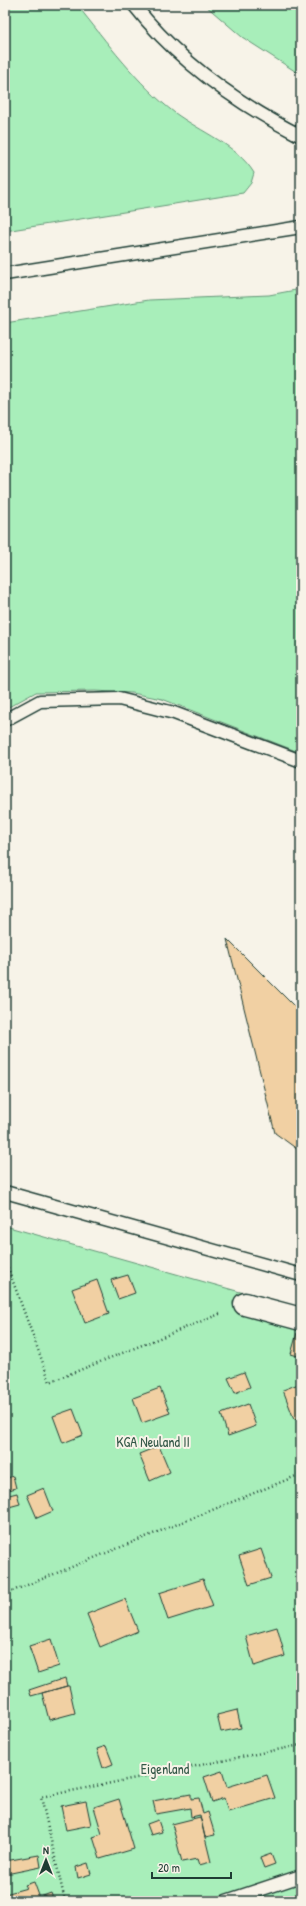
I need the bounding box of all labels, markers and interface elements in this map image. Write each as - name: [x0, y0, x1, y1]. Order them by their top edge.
- park label: KGA Neuland II: [116, 1432, 190, 1451]
- park label: Eigenland: [141, 1759, 190, 1779]
- north arrow: [26, 1840, 66, 1880]
- text: N: [43, 1843, 49, 1857]
- scale bar: [152, 1854, 231, 1880]
- text: 20 m: [158, 1859, 180, 1876]

